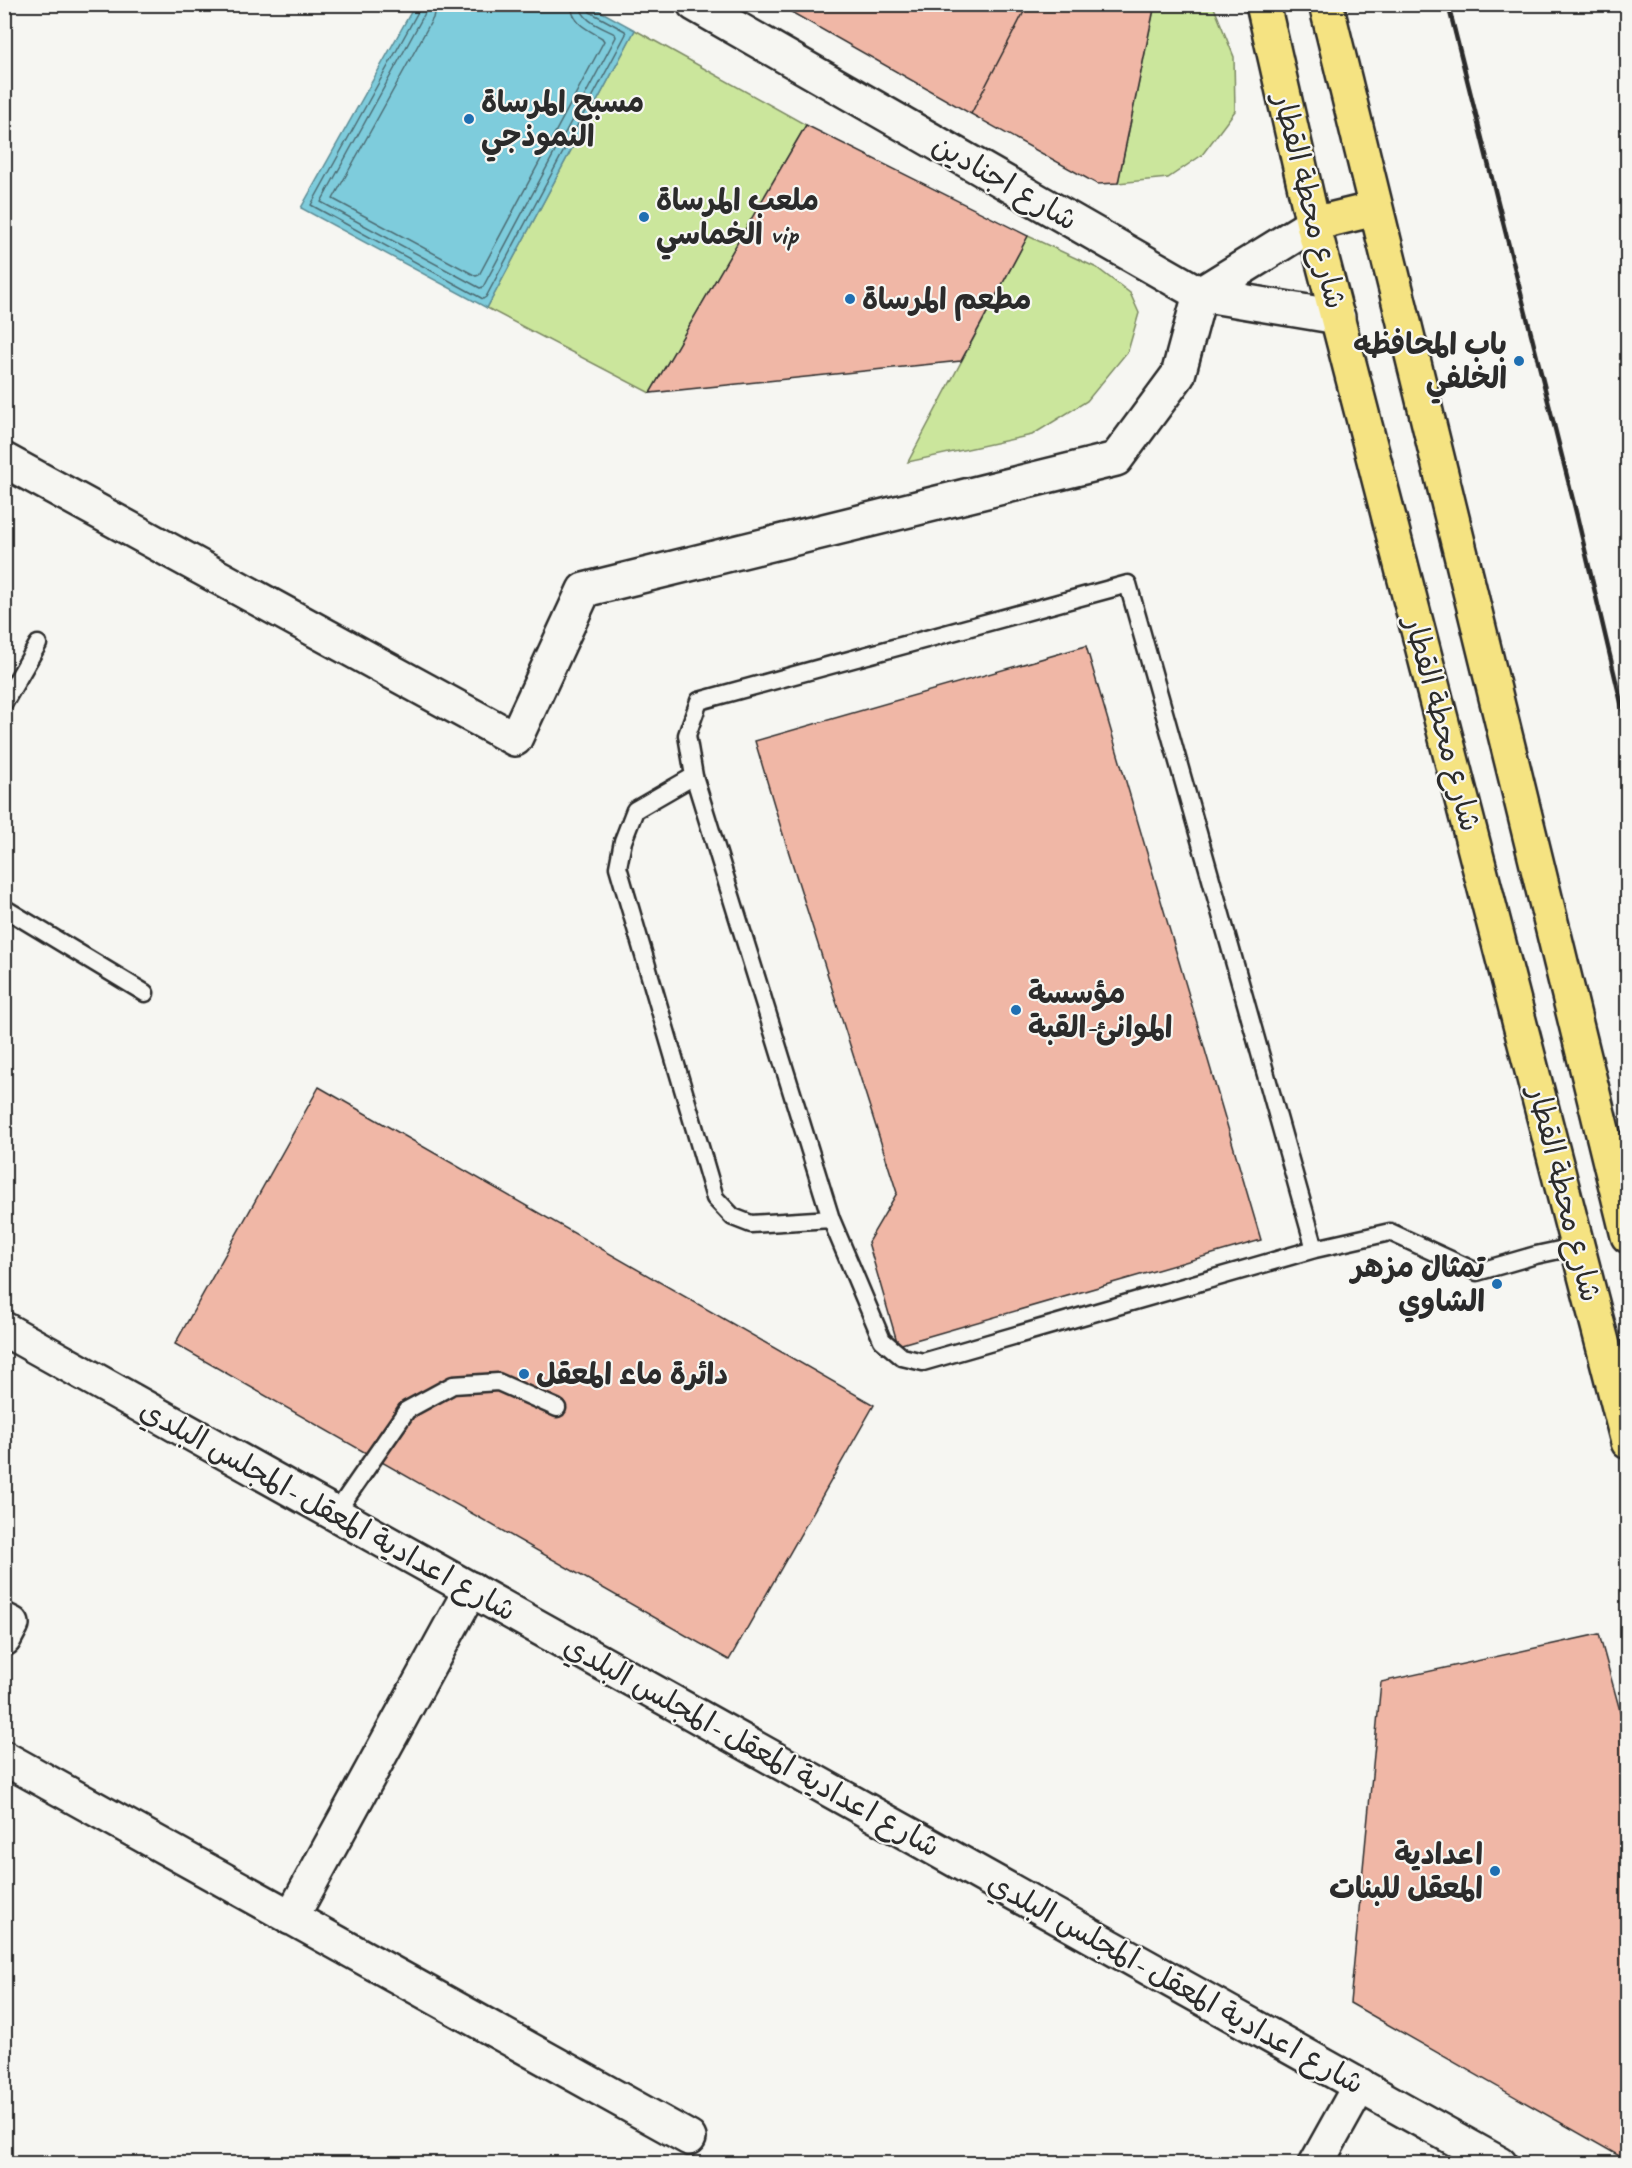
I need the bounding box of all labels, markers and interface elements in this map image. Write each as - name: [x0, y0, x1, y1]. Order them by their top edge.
- place label: مسبح المرساة النموذجي: [481, 83, 644, 162]
- street label: شارع محطة القطار: [1262, 86, 1355, 313]
- marker: مسبح المرساة النموذجي: [462, 112, 476, 126]
- street label: شارع اجنادين: [925, 125, 1084, 241]
- place label: ملعب المرساة الخماسي vip: [656, 181, 819, 260]
- marker: ملعب المرساة الخماسي vip: [637, 210, 651, 224]
- place label: مطعم المرساة: [862, 280, 1032, 321]
- marker: مطعم المرساة: [843, 292, 857, 306]
- place label: باب المحافظه الخلفي: [1353, 325, 1507, 404]
- marker: باب المحافظه الخلفي: [1512, 354, 1526, 368]
- street label: شارع محطة القطار: [1393, 610, 1490, 836]
- place label: مؤسسة الموانئ-القبة: [1028, 974, 1173, 1046]
- marker: مؤسسة الموانئ-القبة: [1009, 1003, 1023, 1017]
- street label: شارع محطة القطار: [1517, 1079, 1610, 1306]
- place label: تمثال مزهر الشاوي: [1348, 1248, 1486, 1323]
- marker: تمثال مزهر الشاوي: [1490, 1277, 1504, 1291]
- place label: دائرة ماء المعقل: [536, 1355, 728, 1393]
- marker: دائرة ماء المعقل: [517, 1367, 531, 1381]
- street label: شارع اعدادية المعقل -المجلس البلدي: [132, 1390, 523, 1631]
- street label: شارع اعدادية المعقل -المجلس البلدي: [556, 1626, 947, 1867]
- place label: اعدادية المعقل للبنات: [1329, 1835, 1483, 1907]
- street label: شارع اعدادية المعقل -المجلس البلدي: [980, 1863, 1371, 2104]
- marker: اعدادية المعقل للبنات: [1488, 1864, 1502, 1878]

